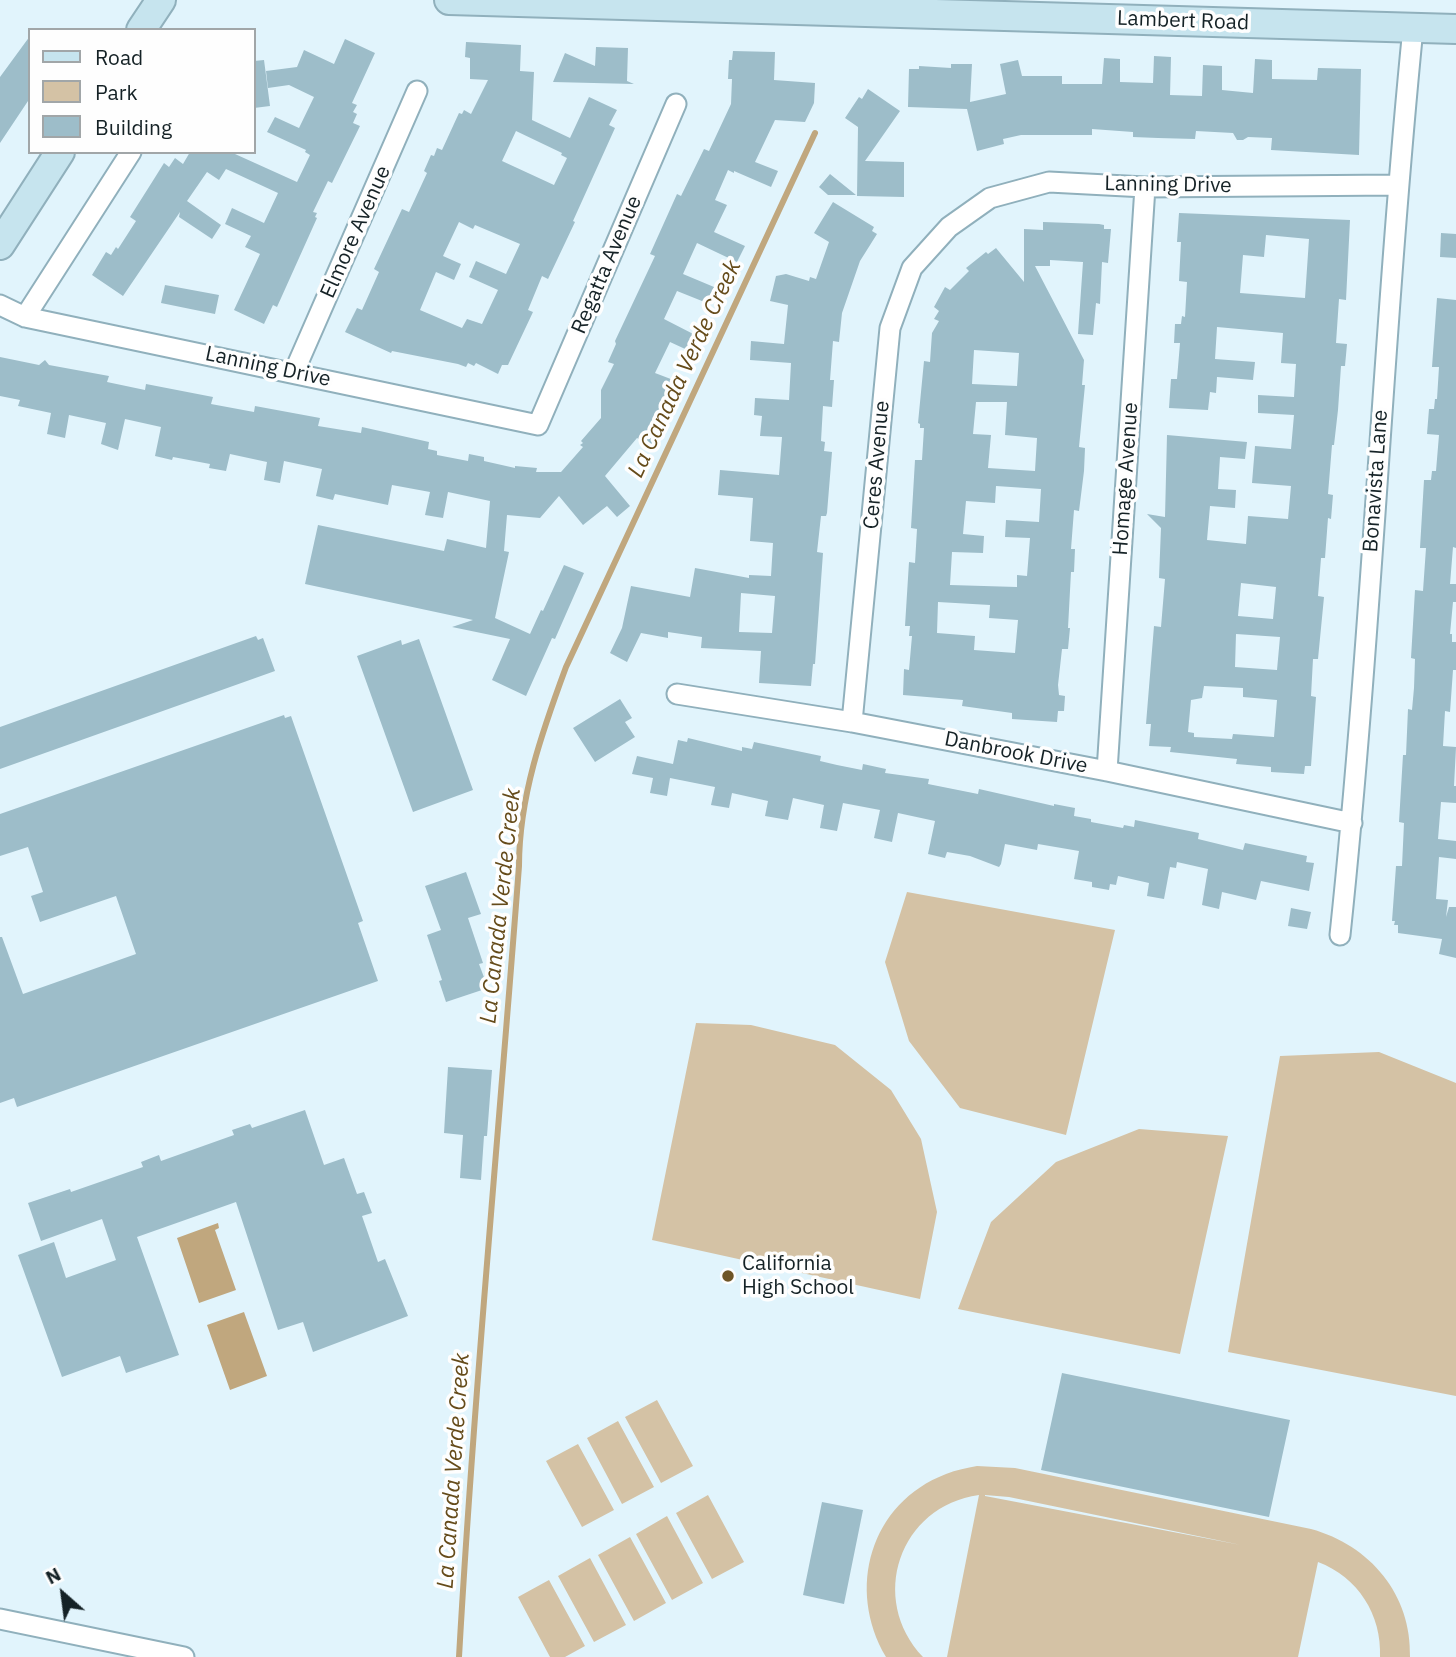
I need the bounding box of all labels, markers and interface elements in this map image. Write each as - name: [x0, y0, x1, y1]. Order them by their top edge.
- street label: Lambert Road: [1117, 6, 1249, 36]
- legend: [28, 28, 256, 154]
- text: Road: [95, 43, 143, 71]
- text: Park: [95, 78, 138, 106]
- text: Building: [95, 113, 172, 141]
- street label: Elmore Avenue: [316, 162, 396, 302]
- street label: Lanning Drive: [1104, 171, 1232, 199]
- street label: Regatta Avenue: [567, 192, 647, 338]
- water label: La Canada Verde Creek: [623, 256, 747, 482]
- street label: Lanning Drive: [203, 341, 333, 393]
- street label: Ceres Avenue: [859, 400, 895, 530]
- street label: Homage Avenue: [1108, 401, 1144, 557]
- street label: Bonavista Lane: [1358, 409, 1394, 553]
- street label: Danbrook Drive: [942, 727, 1090, 779]
- water label: La Canada Verde Creek: [475, 787, 527, 1025]
- place label: California High School: [742, 1251, 854, 1301]
- marker: California High School: [720, 1268, 736, 1284]
- water label: La Canada Verde Creek: [432, 1352, 476, 1590]
- north arrow: [28, 1559, 98, 1629]
- text: N: [41, 1562, 65, 1589]

